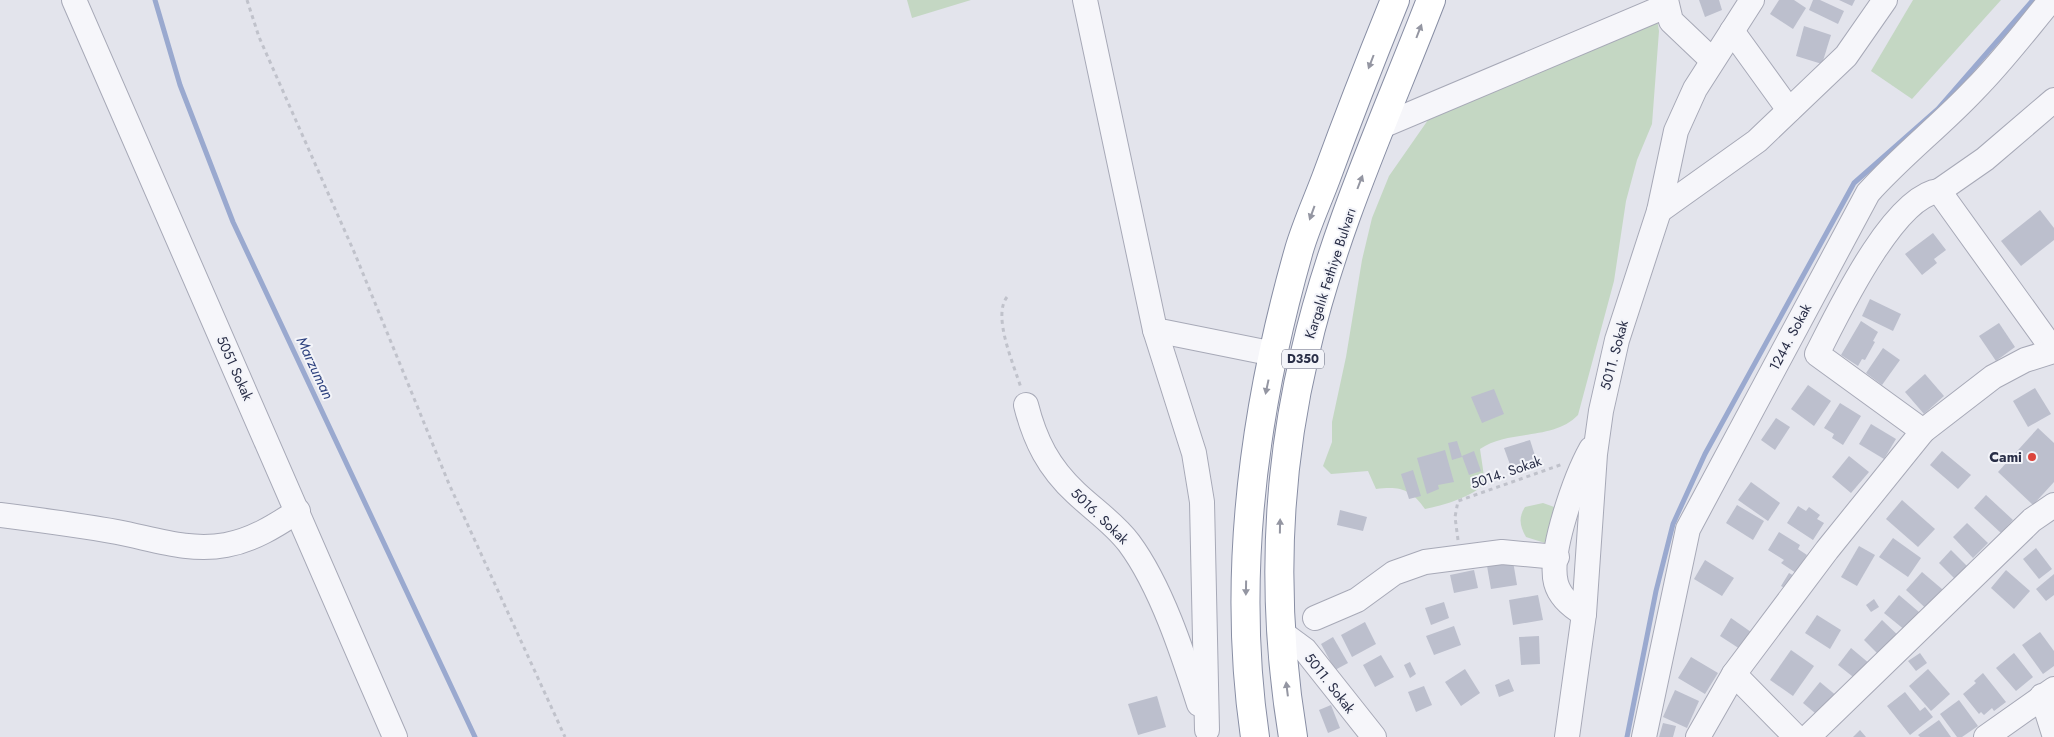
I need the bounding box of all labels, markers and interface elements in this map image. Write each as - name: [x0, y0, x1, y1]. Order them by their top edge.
- one-way arrow: [1415, 23, 1423, 38]
- one-way arrow: [1366, 55, 1374, 69]
- one-way arrow: [1357, 175, 1364, 190]
- street label: Kargalık Fethiye Bulvarı: [1299, 205, 1361, 341]
- one-way arrow: [1308, 206, 1316, 221]
- street label: 1244. Sokak: [1764, 299, 1816, 374]
- street label: 5011. Sokak: [1595, 317, 1633, 392]
- street label: 5051 Sokak: [212, 332, 259, 404]
- water label: Marzuman: [291, 333, 339, 403]
- road number: D350: [1282, 349, 1324, 368]
- one-way arrow: [1263, 380, 1271, 395]
- place label: Cami: [1989, 447, 2022, 467]
- street label: 5014. Sokak: [1468, 450, 1545, 493]
- marker: Cami: [2026, 451, 2038, 463]
- street label: 5016. Sokak: [1067, 483, 1134, 549]
- one-way arrow: [1277, 518, 1285, 534]
- one-way arrow: [1242, 580, 1250, 596]
- street label: 5011. Sokak: [1300, 649, 1360, 718]
- one-way arrow: [1283, 680, 1291, 696]

